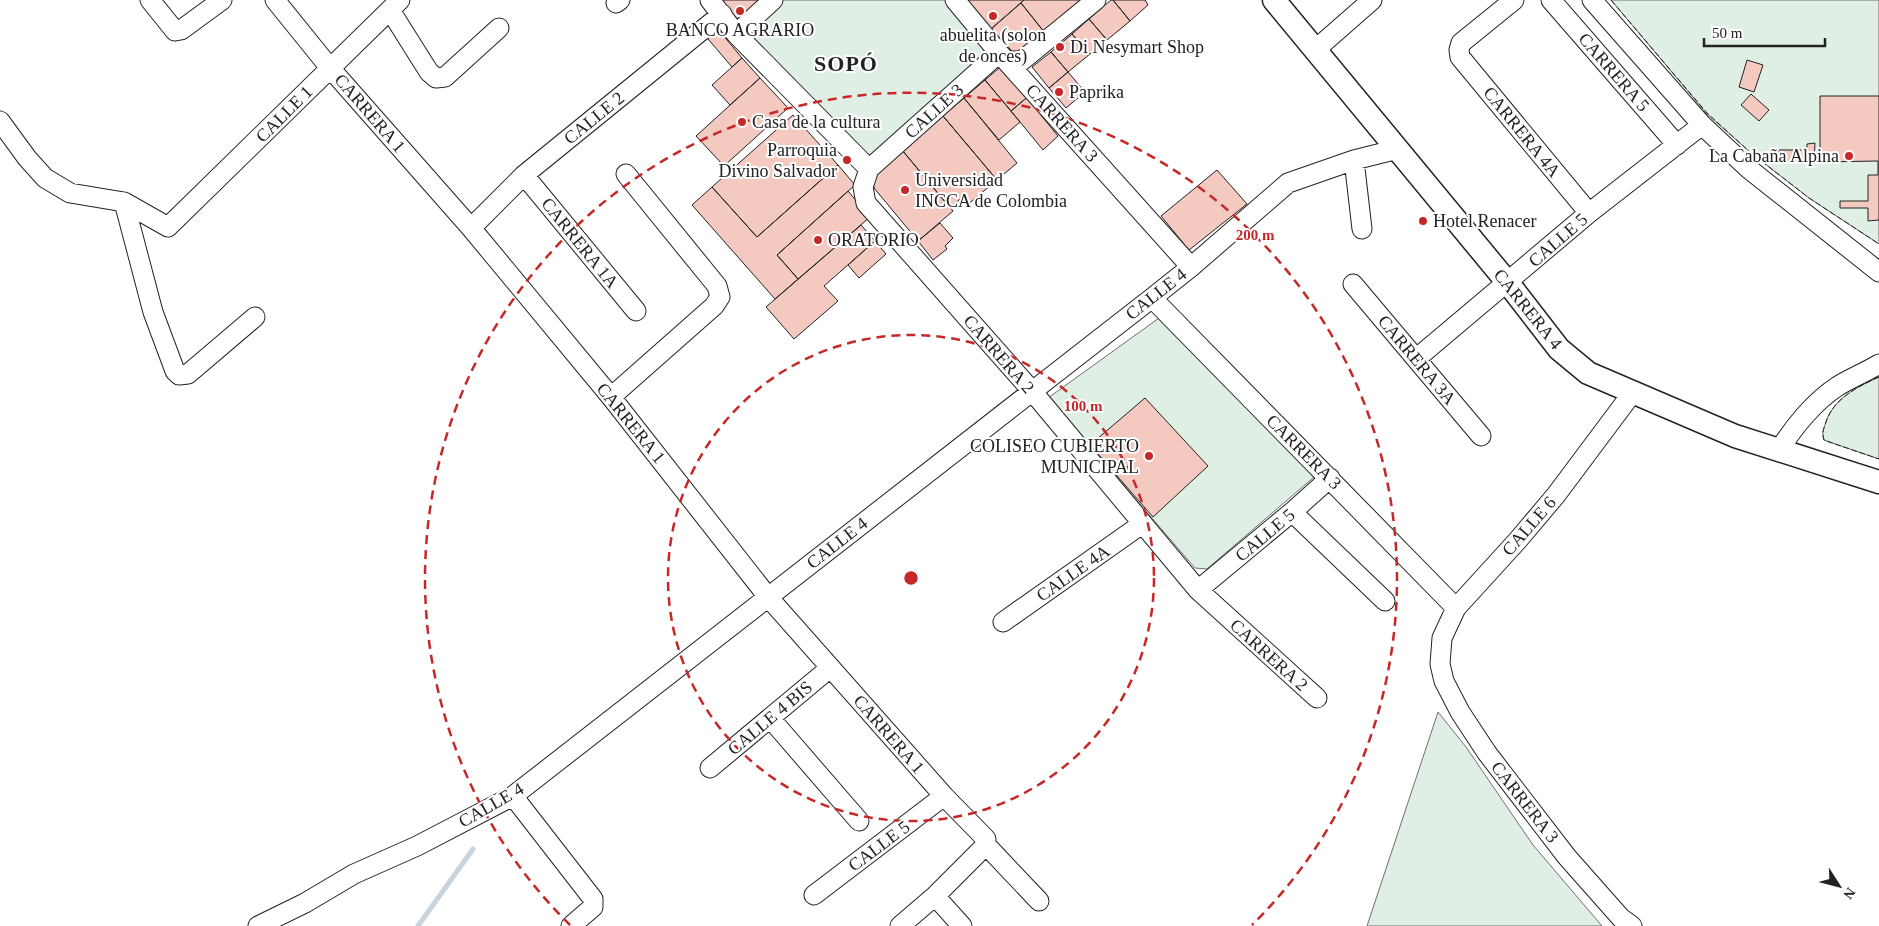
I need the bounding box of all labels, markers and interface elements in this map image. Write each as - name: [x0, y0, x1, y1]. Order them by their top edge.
- marker: BANCO AGRARIO: [734, 5, 746, 17]
- marker: abuelita (solon de onces): [987, 10, 999, 22]
- scale bar: [1704, 15, 1825, 47]
- place label: BANCO AGRARIO: [666, 20, 814, 40]
- place label: abuelita (solon de onces): [940, 25, 1046, 67]
- text: 50 m: [1712, 25, 1743, 41]
- street label: CARRERA 5: [1574, 29, 1654, 115]
- place label: Di Nesymart Shop: [1070, 37, 1204, 57]
- marker: Di Nesymart Shop: [1054, 41, 1066, 53]
- district label: SOPÓ: [814, 51, 878, 76]
- street label: CARRERA 1: [330, 70, 410, 156]
- street label: CALLE 3: [901, 80, 967, 142]
- street label: CARRERA 3: [1022, 80, 1102, 166]
- street label: CALLE 1: [252, 82, 316, 146]
- place label: Paprika: [1069, 82, 1124, 102]
- street label: CARRERA 4A: [1479, 83, 1565, 181]
- marker: Paprika: [1053, 86, 1065, 98]
- street label: CALLE 2: [560, 88, 628, 148]
- place label: Casa de la cultura: [752, 112, 880, 132]
- marker: Casa de la cultura: [736, 116, 748, 128]
- place label: Parroquia Divino Salvador: [719, 140, 837, 181]
- place label: La Cabaña Alpina: [1709, 146, 1839, 166]
- marker: La Cabaña Alpina: [1843, 150, 1855, 162]
- marker: Parroquia Divino Salvador: [841, 154, 853, 166]
- place label: Universidad INCCA de Colombia: [915, 170, 1067, 211]
- marker: Universidad INCCA de Colombia: [899, 184, 911, 196]
- street label: CARRERA 1A: [537, 194, 623, 292]
- street label: CALLE 5: [1524, 209, 1592, 271]
- place label: Hotel Renacer: [1433, 211, 1536, 231]
- marker: Hotel Renacer: [1417, 215, 1429, 227]
- text: 200 m: [1236, 227, 1275, 243]
- place label: ORATORIO: [828, 230, 919, 250]
- marker: ORATORIO: [812, 234, 824, 246]
- street label: CALLE 4: [1122, 264, 1190, 324]
- street label: CARRERA 4: [1490, 265, 1566, 353]
- street label: CARRERA 2: [959, 311, 1039, 397]
- street label: CARRERA 3A: [1374, 311, 1460, 409]
- street label: CARRERA 1: [593, 379, 669, 467]
- text: 100 m: [1064, 398, 1103, 414]
- street label: CARRERA 3: [1262, 410, 1346, 494]
- place label: COLISEO CUBIERTO MUNICIPAL: [970, 436, 1139, 477]
- marker: COLISEO CUBIERTO MUNICIPAL: [1143, 450, 1155, 462]
- street label: CALLE 6: [1498, 492, 1560, 560]
- street label: CALLE 5: [1231, 504, 1299, 566]
- street label: CALLE 4: [803, 513, 871, 573]
- street label: CALLE 4A: [1033, 541, 1113, 605]
- centre of rings: [902, 569, 920, 587]
- street label: CARRERA 2: [1226, 615, 1312, 695]
- street label: CALLE 4 BIS: [724, 677, 816, 759]
- street label: CARRERA 1: [849, 691, 929, 777]
- street label: CARRERA 3: [1487, 757, 1563, 847]
- street label: CALLE 4: [455, 778, 527, 832]
- street label: CALLE 5: [844, 816, 914, 876]
- north arrow: [1814, 861, 1864, 911]
- text: N: [1840, 885, 1858, 902]

